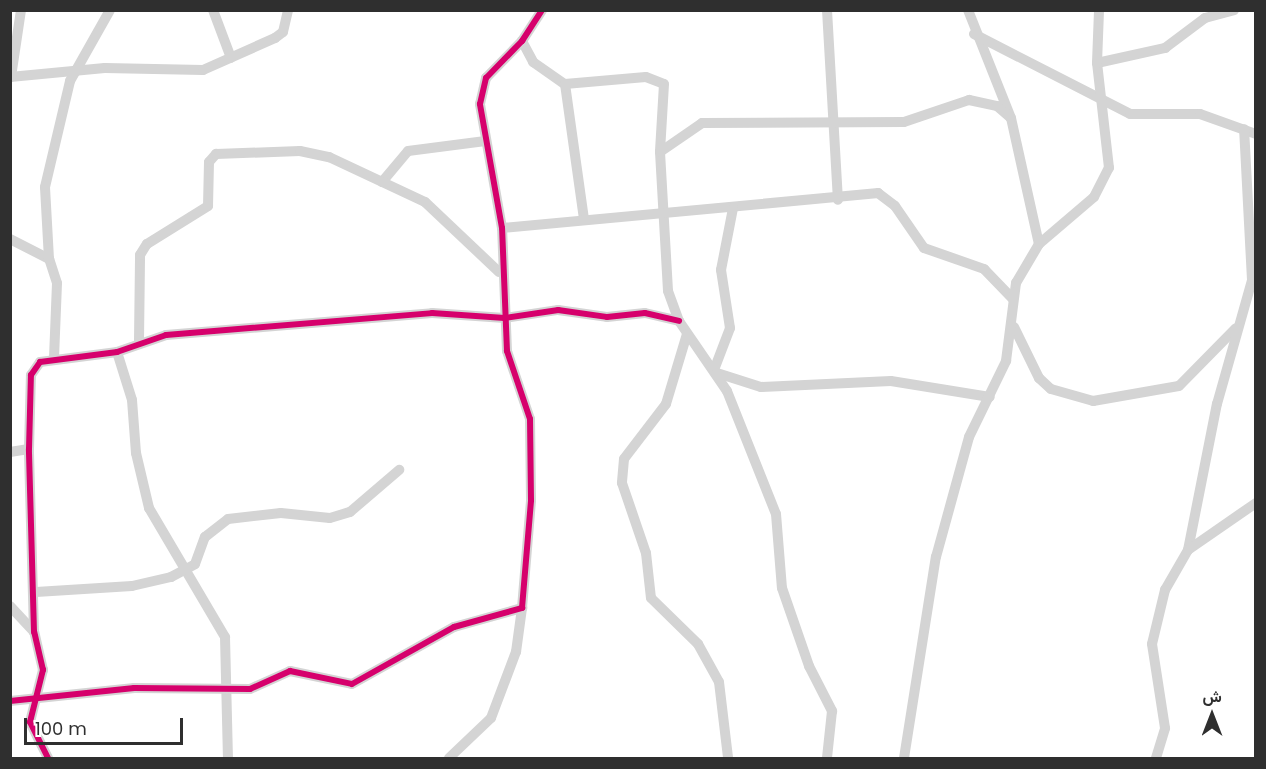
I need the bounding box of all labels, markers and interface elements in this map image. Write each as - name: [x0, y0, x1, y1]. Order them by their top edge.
- north arrow: [1182, 685, 1242, 745]
- text: ش: [1202, 685, 1222, 708]
- scale bar: [27, 706, 186, 744]
- text: 100 m: [35, 716, 87, 741]

